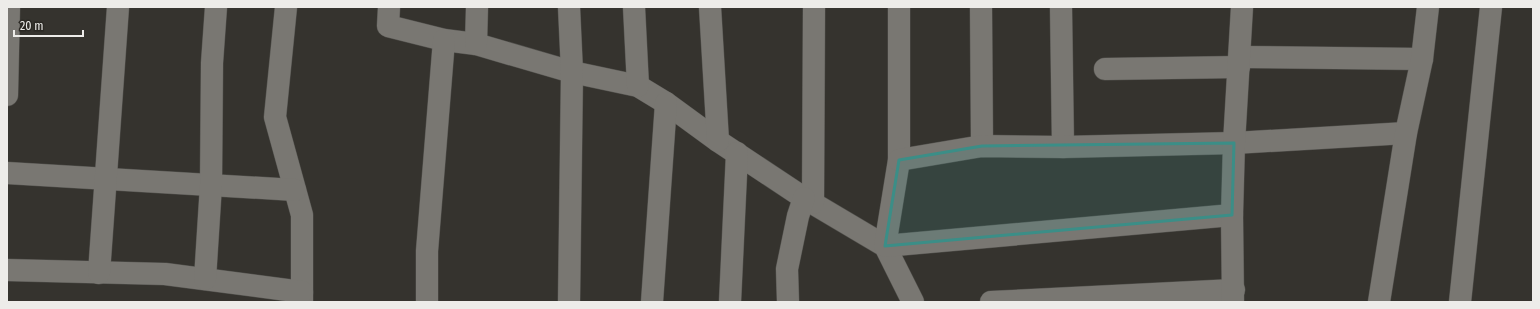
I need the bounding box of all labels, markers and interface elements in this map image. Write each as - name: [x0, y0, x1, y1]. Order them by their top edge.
- scale bar: [14, 12, 83, 38]
- text: 20 m: [20, 19, 44, 33]

